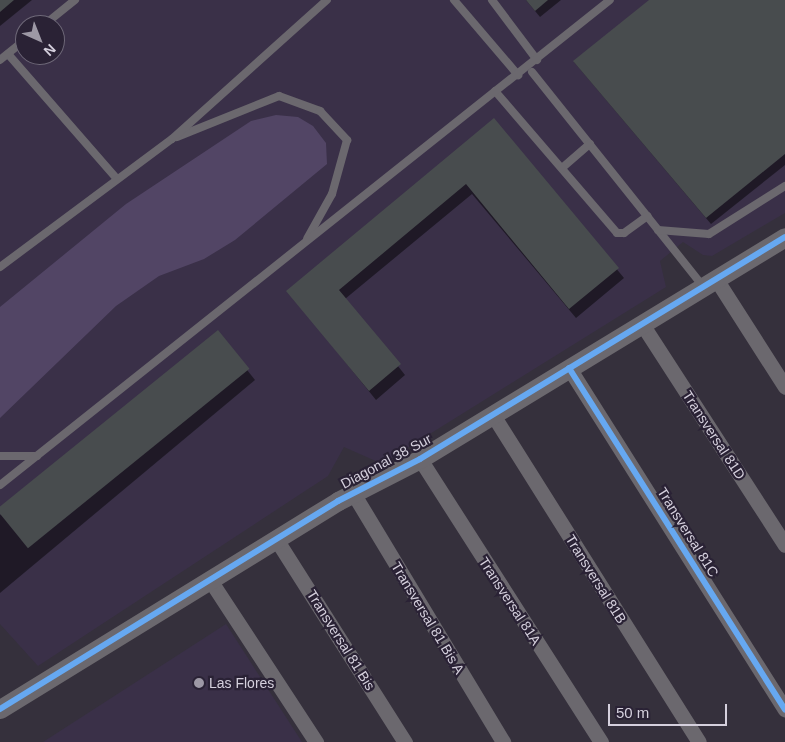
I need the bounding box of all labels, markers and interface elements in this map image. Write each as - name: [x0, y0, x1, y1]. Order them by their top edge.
- north arrow: [15, 15, 65, 65]
- text: N: [41, 41, 59, 59]
- street label: Transversal 81D: [679, 388, 749, 482]
- street label: Diagonal 38 Sur: [338, 430, 434, 492]
- street label: Transversal 81C: [654, 484, 722, 580]
- street label: Transversal 81B: [562, 532, 630, 626]
- street label: Transversal 81A: [475, 554, 545, 648]
- street label: Transversal 81 Bis A: [388, 559, 468, 677]
- street label: Transversal 81 Bis: [303, 587, 379, 693]
- place label: Las Flores: [209, 675, 274, 691]
- marker: Las Flores: [193, 677, 205, 689]
- scale bar: [610, 694, 729, 726]
- text: 50 m: [616, 704, 649, 721]

